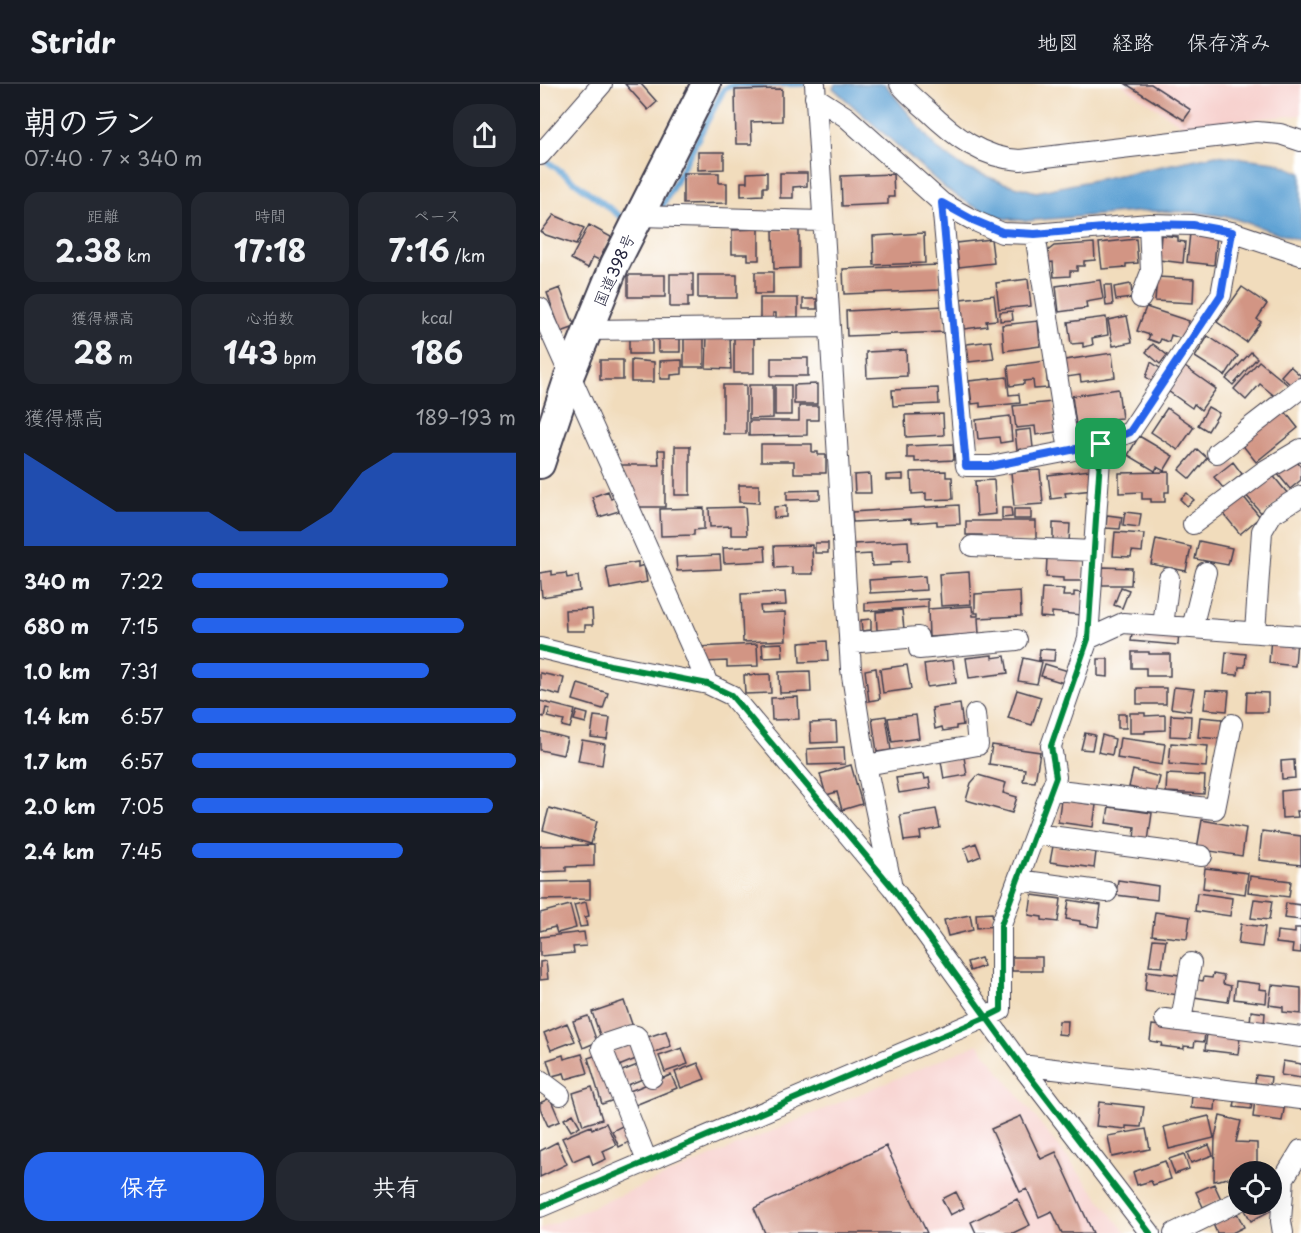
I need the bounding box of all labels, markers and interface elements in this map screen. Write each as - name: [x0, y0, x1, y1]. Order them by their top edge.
- text: Stridr: [30, 20, 115, 63]
- text: 地図: [1037, 25, 1079, 57]
- text: 経路: [1112, 25, 1154, 57]
- text: 保存済み: [1187, 25, 1271, 57]
- text: 朝のラン: [24, 95, 156, 145]
- button: share: [453, 104, 516, 167]
- text: 07:40 · 7 × 340 m: [24, 143, 202, 173]
- text: 距離: [87, 203, 119, 227]
- text: 時間: [254, 203, 286, 227]
- text: ペース: [413, 203, 461, 227]
- text: 2.38: [55, 227, 122, 272]
- text: 17:18: [234, 227, 306, 272]
- text: 7:16: [389, 227, 450, 272]
- street label: 国道398号: [586, 229, 640, 310]
- text: km: [122, 243, 151, 267]
- text: /km: [450, 243, 485, 267]
- text: 獲得標高: [71, 305, 135, 329]
- text: 心拍数: [246, 305, 294, 329]
- text: kcal: [421, 305, 453, 329]
- text: 28: [73, 329, 113, 374]
- text: 143: [223, 329, 278, 374]
- text: 186: [411, 329, 463, 374]
- text: m: [113, 345, 133, 369]
- text: bpm: [278, 345, 317, 369]
- text: 獲得標高: [24, 402, 104, 432]
- text: 189–193 m: [416, 402, 516, 432]
- pin: [1075, 418, 1126, 469]
- icon: arrive: [1084, 427, 1117, 460]
- text: 340 m: [24, 566, 90, 596]
- text: 7:22: [120, 566, 164, 596]
- text: 680 m: [24, 611, 89, 641]
- text: 7:15: [120, 611, 159, 641]
- text: 1.0 km: [24, 656, 91, 686]
- text: 7:31: [120, 656, 158, 686]
- text: 1.4 km: [24, 701, 90, 731]
- text: 6:57: [120, 701, 164, 731]
- text: 1.7 km: [24, 746, 87, 776]
- text: 6:57: [120, 746, 164, 776]
- text: 2.0 km: [24, 791, 96, 821]
- text: 7:05: [120, 791, 164, 821]
- text: 2.4 km: [24, 836, 94, 866]
- text: 7:45: [120, 836, 162, 866]
- button: 保存: [24, 1152, 264, 1221]
- button: 共有: [276, 1152, 516, 1221]
- map controls: [1228, 1161, 1282, 1215]
- button: locate: [1228, 1161, 1282, 1215]

